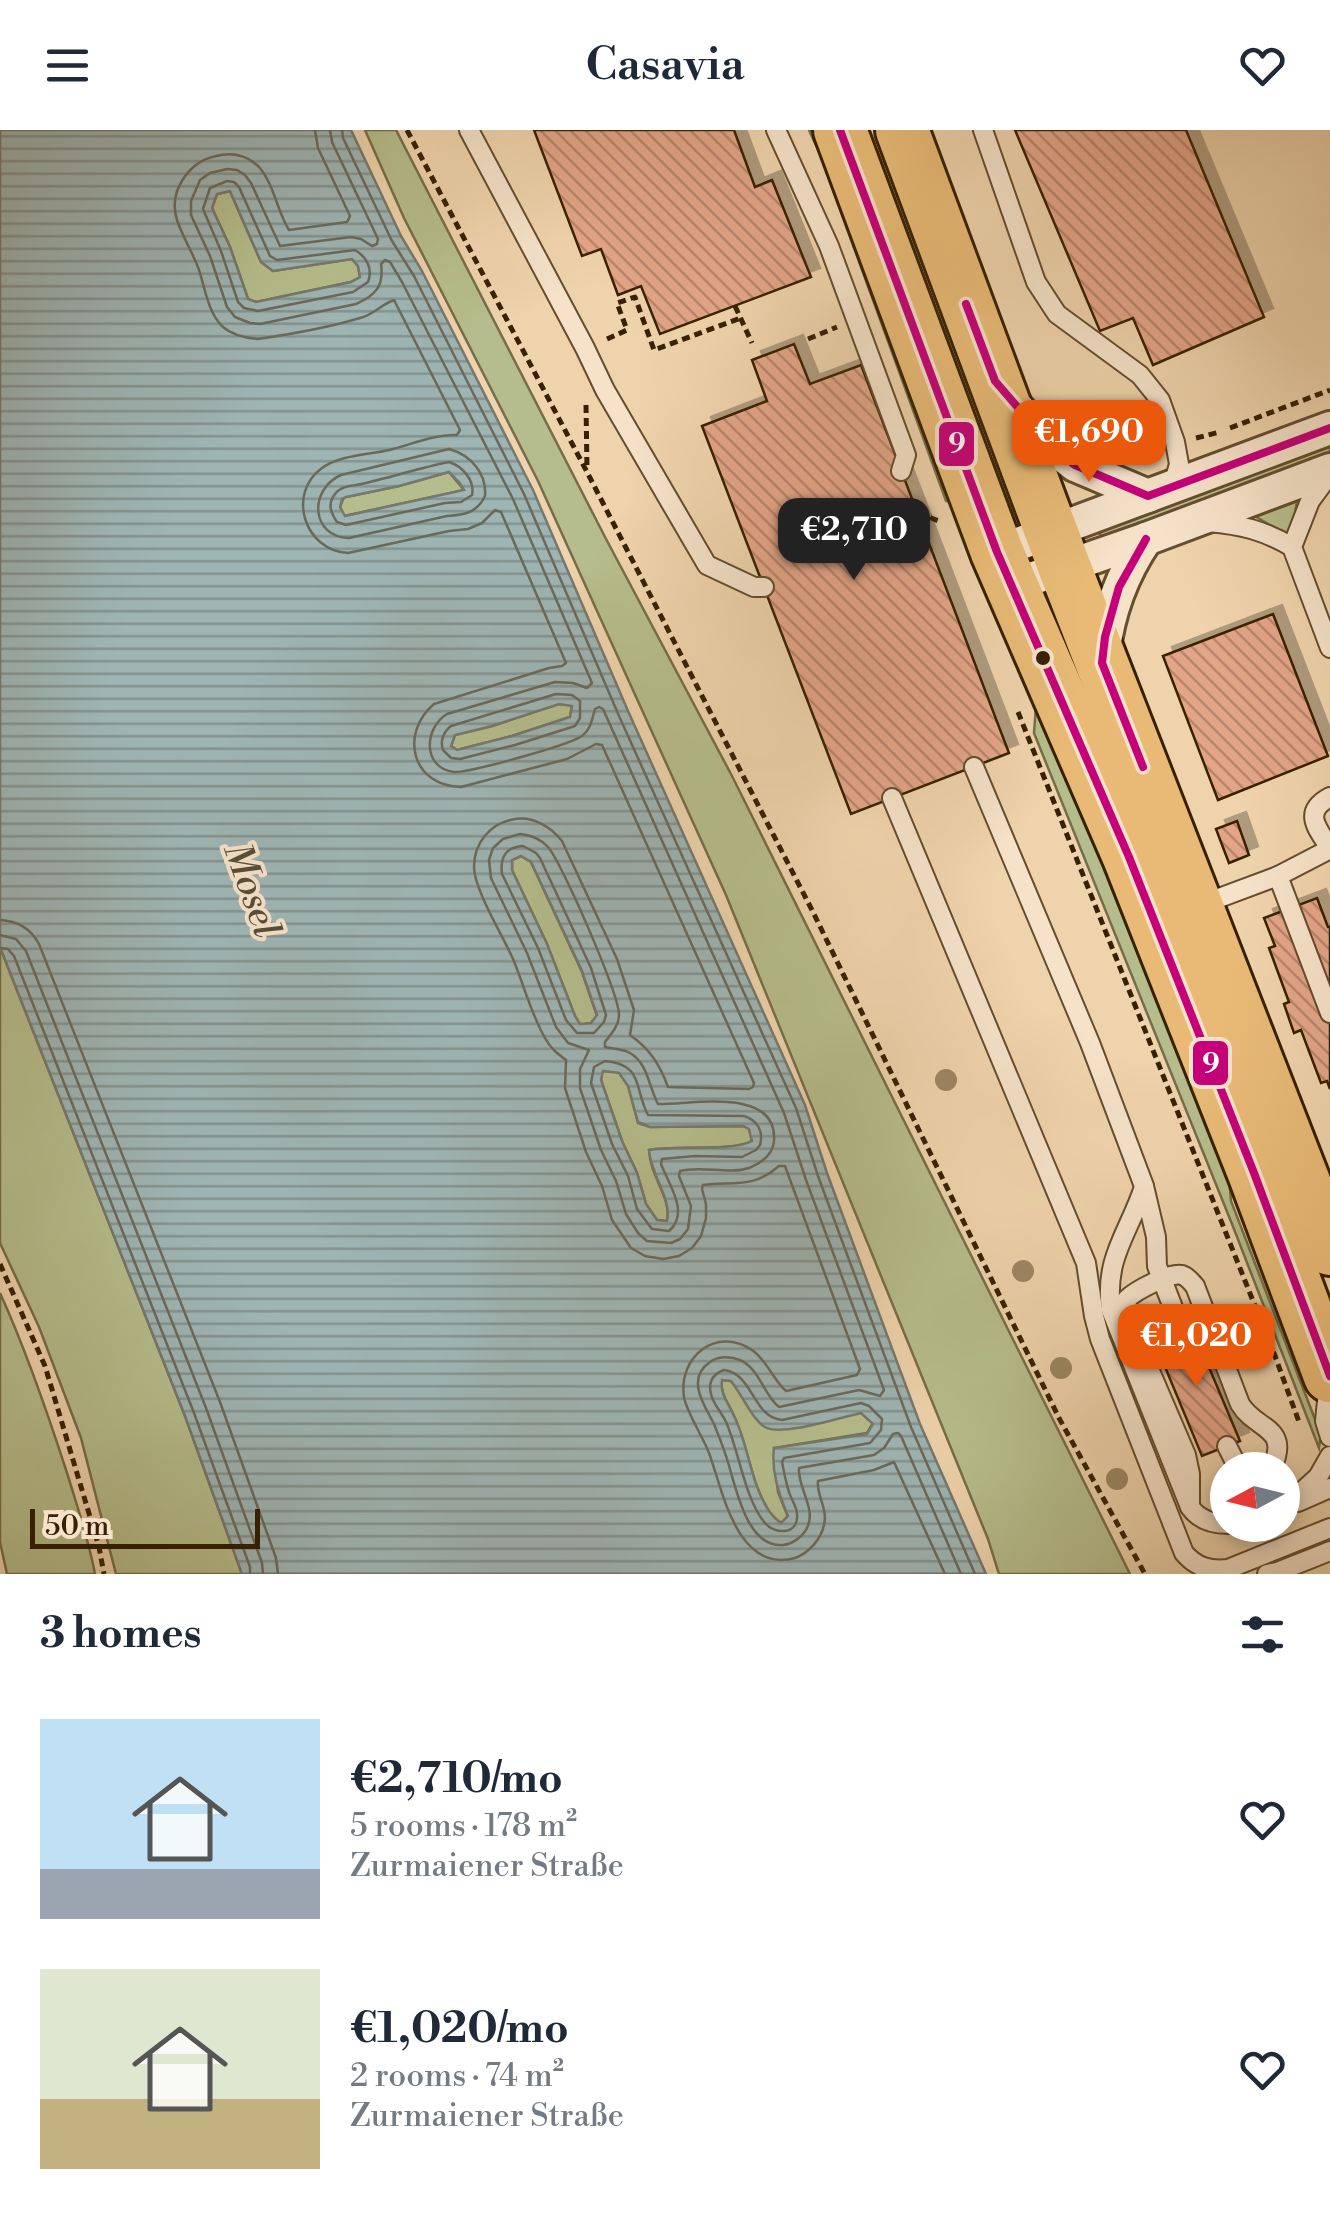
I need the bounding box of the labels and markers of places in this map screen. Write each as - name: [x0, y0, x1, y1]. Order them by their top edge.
- pin: €1,690: [1008, 400, 1170, 485]
- pin: €2,710: [773, 498, 935, 583]
- unlabelled marker: [1033, 648, 1053, 668]
- pin: €1,020: [1115, 1304, 1277, 1389]

